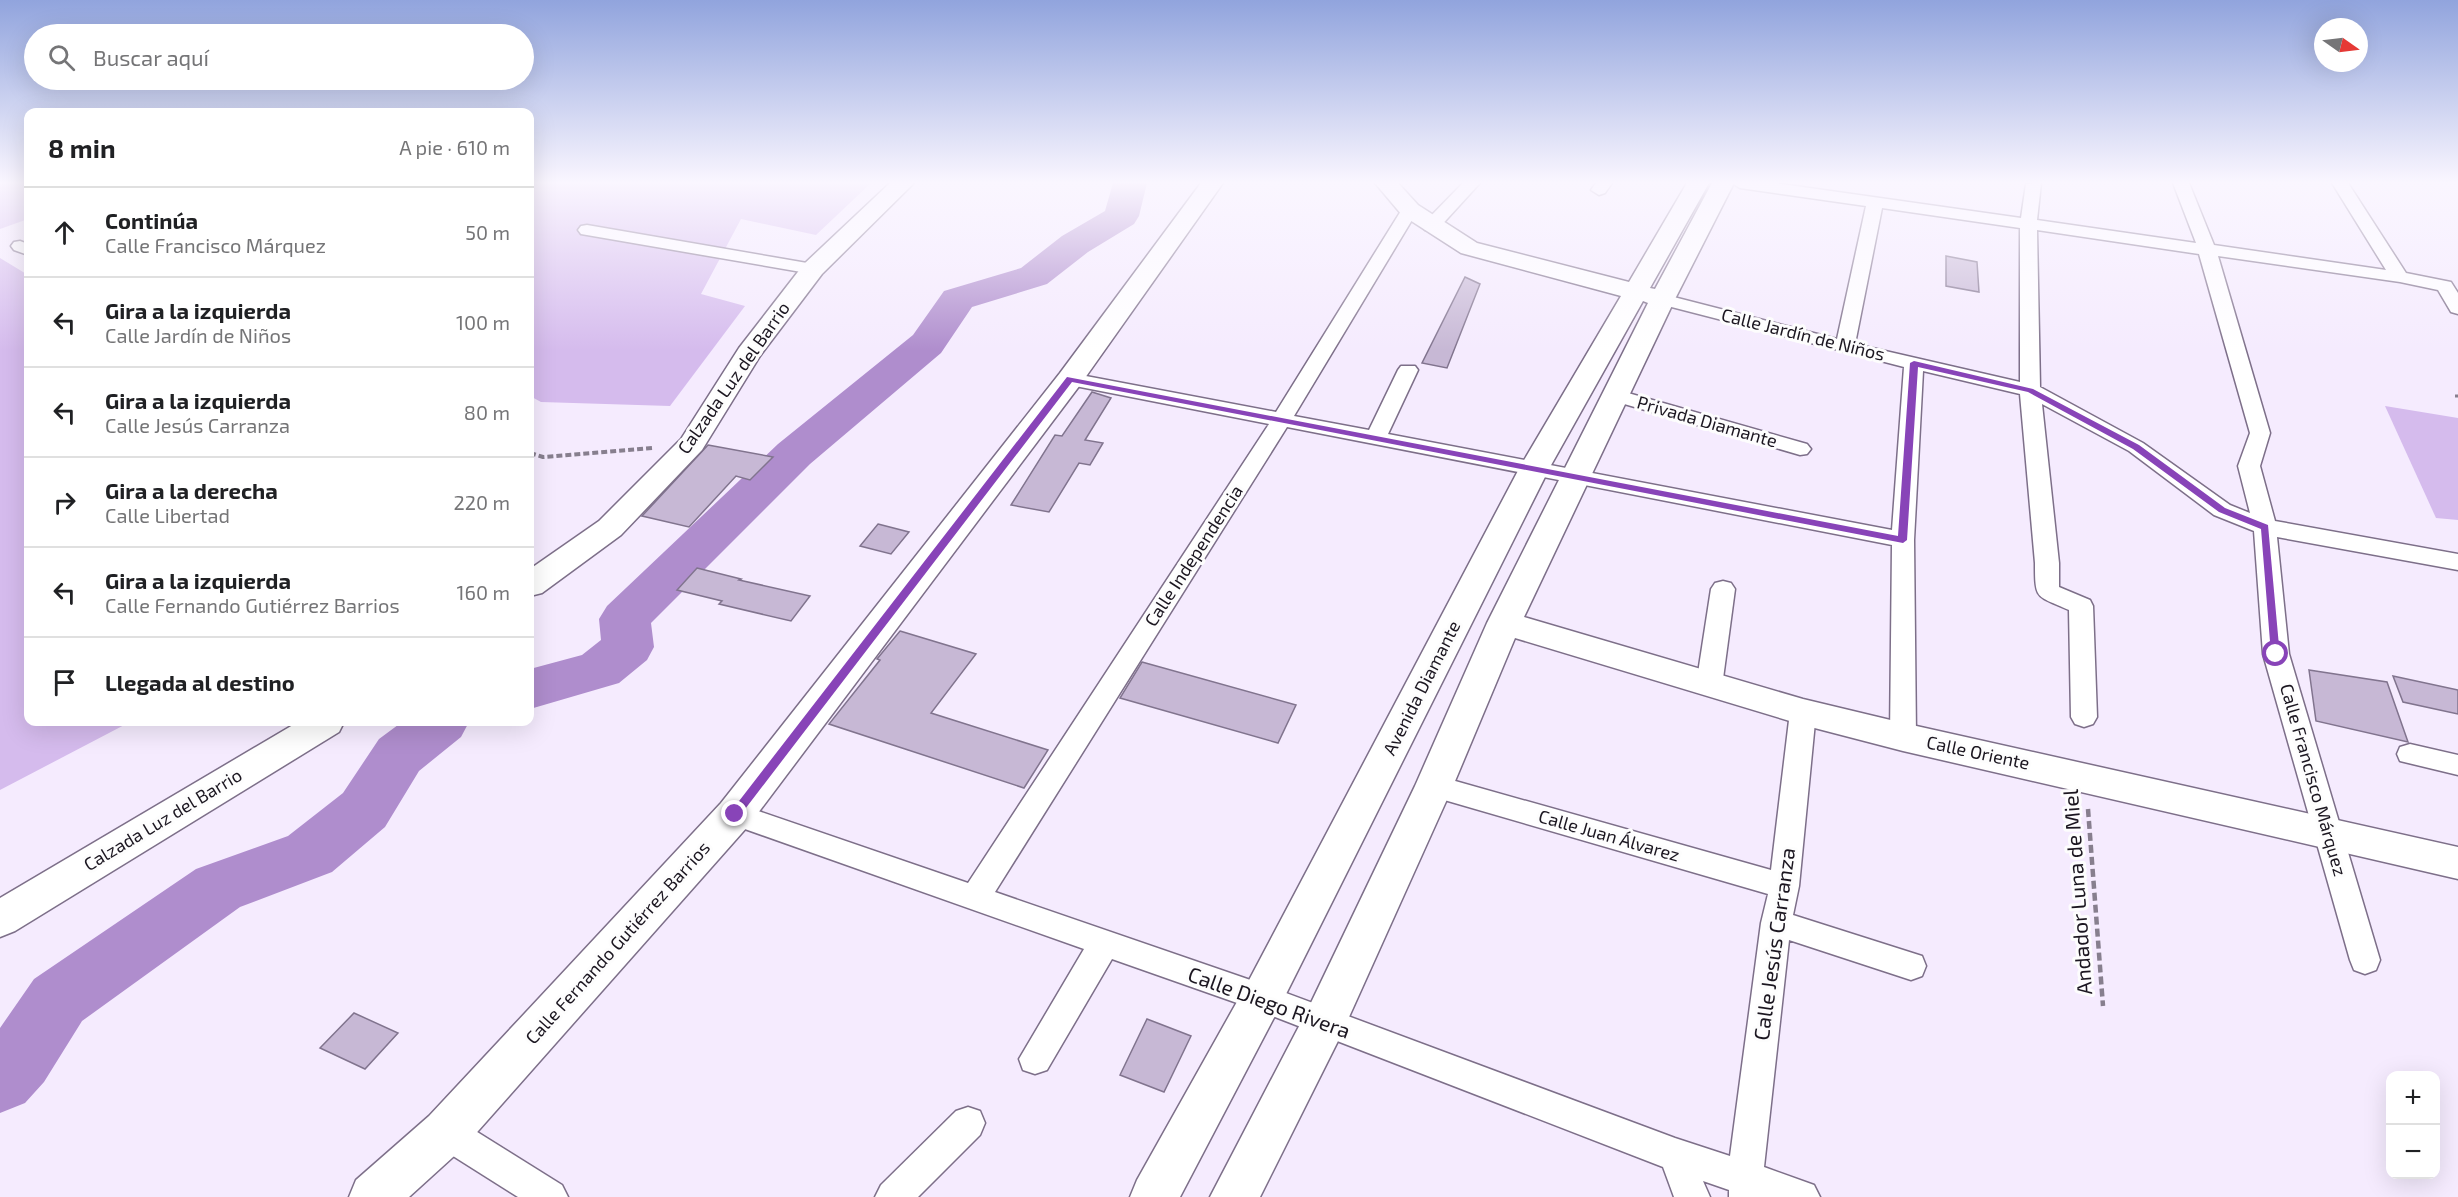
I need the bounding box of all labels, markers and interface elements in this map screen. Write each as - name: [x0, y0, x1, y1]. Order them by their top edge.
- north arrow: [2314, 18, 2368, 72]
- search box: [24, 24, 534, 90]
- icon: search: [45, 41, 78, 74]
- text: Buscar aquí: [93, 44, 209, 70]
- text: 8 min: [48, 132, 116, 163]
- text: A pie · 610 m: [399, 135, 510, 159]
- text: Continúa: [105, 207, 198, 233]
- icon: ahead: [48, 216, 81, 249]
- text: 50 m: [465, 220, 510, 244]
- text: Calle Francisco Márquez: [105, 233, 326, 257]
- text: Gira a la izquierda: [105, 297, 291, 323]
- street label: Calzada Luz del Barrio: [672, 297, 794, 458]
- street label: Calle Jardín de Niños: [1719, 303, 1887, 365]
- icon: left: [48, 306, 81, 339]
- text: 100 m: [456, 310, 510, 334]
- text: Calle Jardín de Niños: [105, 323, 291, 347]
- text: Gira a la izquierda: [105, 387, 291, 413]
- street label: Privada Diamante: [1635, 391, 1780, 452]
- icon: left: [48, 396, 81, 429]
- text: 80 m: [464, 400, 510, 424]
- text: Calle Jesús Carranza: [105, 413, 290, 437]
- text: Gira a la derecha: [105, 477, 278, 503]
- street label: Calle Independencia: [1139, 481, 1247, 630]
- icon: right: [48, 486, 81, 519]
- text: 220 m: [453, 490, 510, 514]
- text: Calle Libertad: [105, 503, 230, 527]
- text: Gira a la izquierda: [105, 567, 291, 593]
- icon: left: [48, 576, 81, 609]
- text: 160 m: [457, 580, 510, 604]
- text: Calle Fernando Gutiérrez Barrios: [105, 593, 400, 617]
- street label: Avenida Diamante: [1378, 617, 1465, 758]
- route start: [2262, 640, 2288, 666]
- icon: arrive: [48, 666, 81, 699]
- text: Llegada al destino: [105, 669, 295, 695]
- street label: Calle Francisco Márquez: [2276, 681, 2352, 878]
- street label: Calle Oriente: [1925, 730, 2032, 774]
- street label: Calzada Luz del Barrio: [79, 763, 246, 875]
- street label: Andador Luna de Miel: [2057, 788, 2096, 996]
- route end: [721, 800, 747, 826]
- street label: Calle Juan Álvarez: [1536, 804, 1682, 866]
- street label: Calle Fernando Gutiérrez Barrios: [520, 836, 714, 1048]
- street label: Calle Jesús Carranza: [1748, 846, 1799, 1042]
- street label: Calle Diego Rivera: [1185, 961, 1354, 1043]
- map controls: [2386, 1071, 2440, 1179]
- button: +: [2386, 1071, 2440, 1125]
- button: −: [2386, 1125, 2440, 1179]

